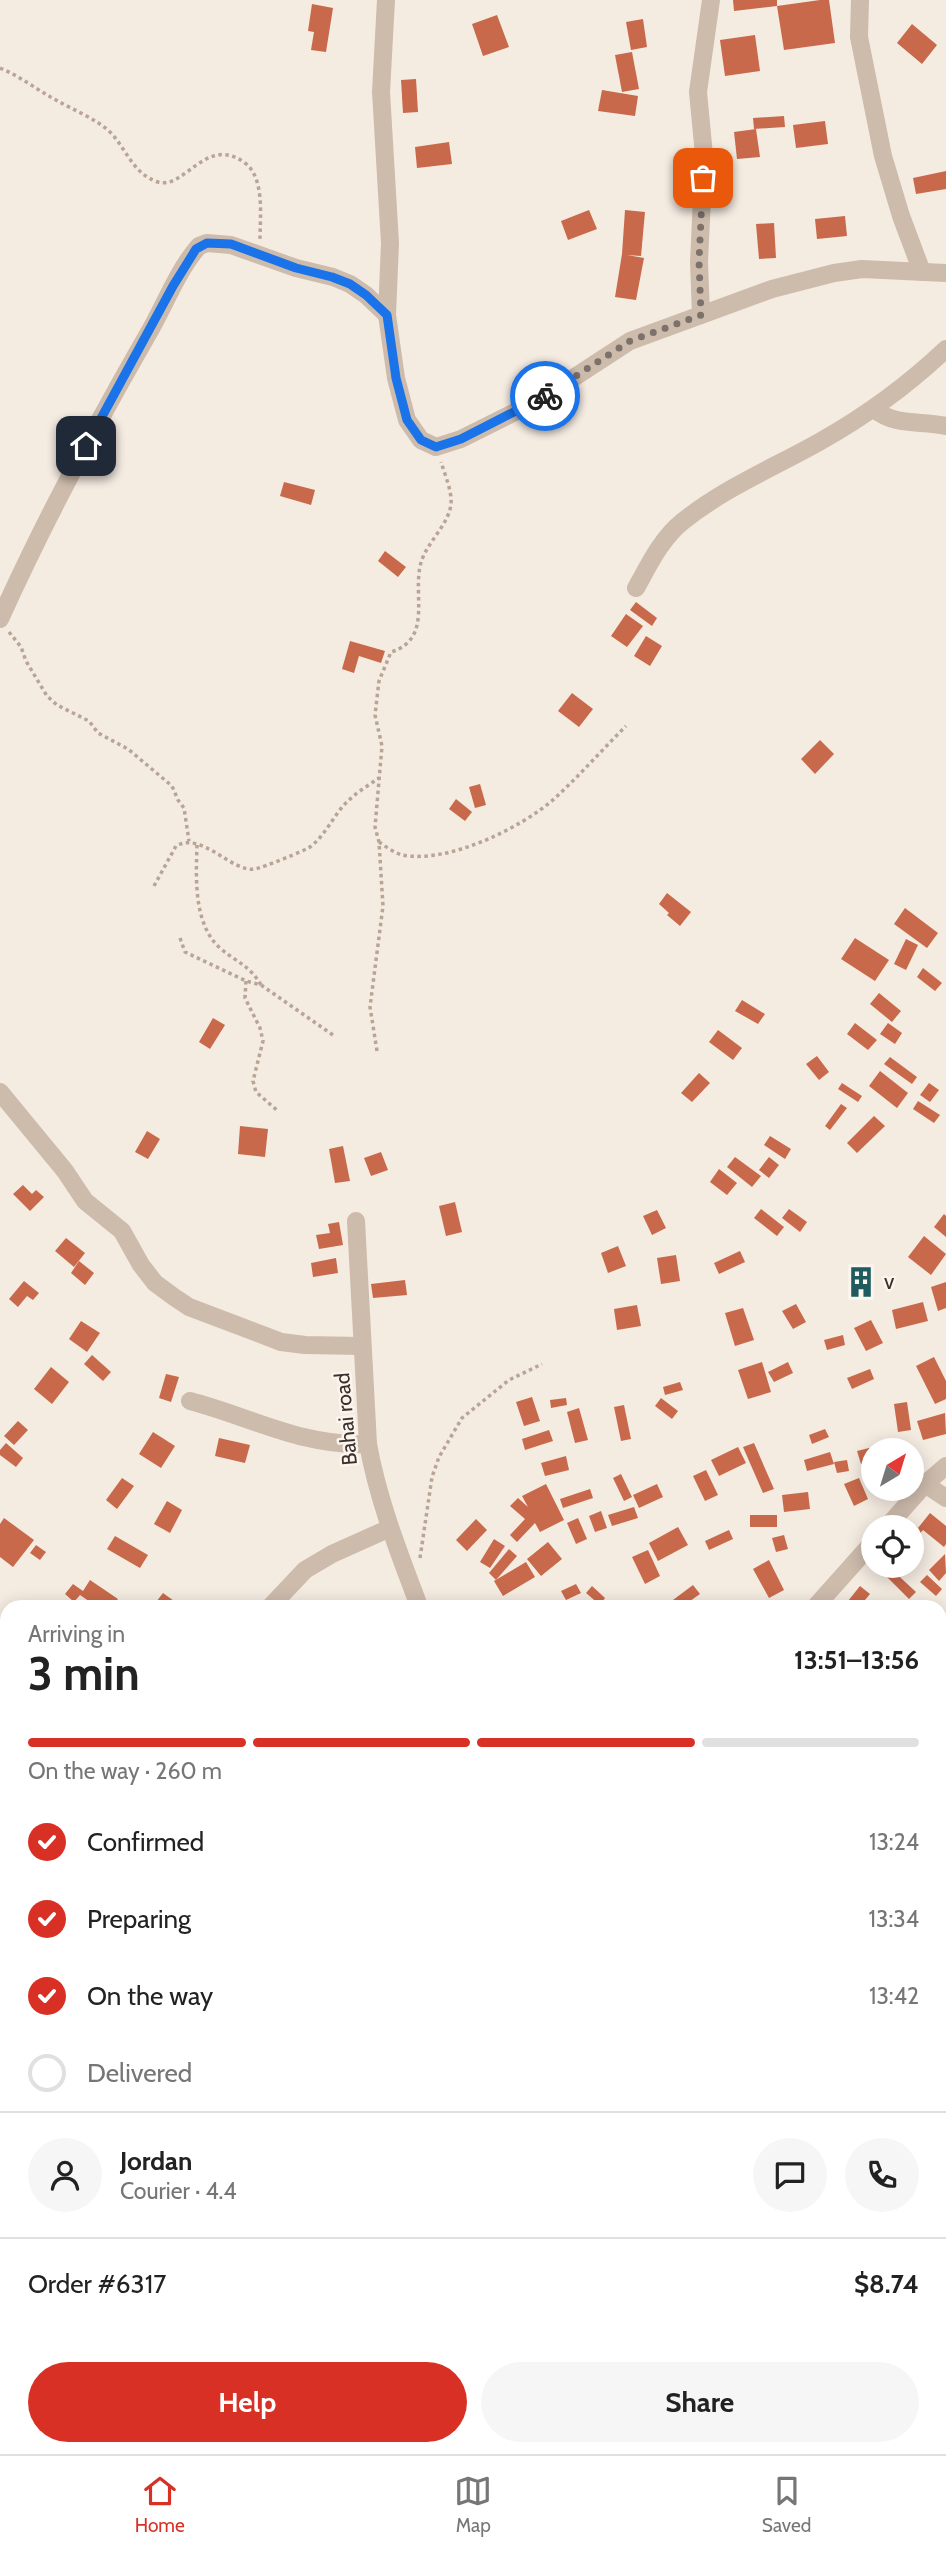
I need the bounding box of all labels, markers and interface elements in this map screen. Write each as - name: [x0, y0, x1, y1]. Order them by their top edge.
- pin: [673, 148, 733, 208]
- icon: bag: [684, 159, 722, 197]
- courier: [510, 361, 580, 431]
- icon: bike: [526, 377, 564, 415]
- pin: [56, 416, 116, 476]
- icon: home: [67, 427, 105, 465]
- building icon: v: [844, 1265, 878, 1299]
- place label: v: [884, 1269, 895, 1294]
- street label: Bahai road: [329, 1372, 362, 1466]
- north arrow: [861, 1438, 924, 1502]
- map controls: [861, 1438, 924, 1578]
- button: locate: [861, 1515, 924, 1578]
- text: Arriving in: [28, 1620, 125, 1648]
- text: 13:51–13:56: [794, 1644, 919, 1676]
- text: 3 min: [28, 1646, 140, 1702]
- text: On the way · 260 m: [28, 1757, 222, 1785]
- icon: check: [28, 1823, 66, 1861]
- text: Confirmed: [87, 1826, 204, 1858]
- text: 13:24: [869, 1828, 919, 1856]
- icon: check: [28, 1900, 66, 1938]
- text: Preparing: [87, 1903, 191, 1935]
- text: 13:34: [869, 1905, 919, 1933]
- icon: check: [28, 1977, 66, 2015]
- text: On the way: [87, 1980, 213, 2012]
- text: 13:42: [869, 1982, 919, 2010]
- text: Delivered: [87, 2057, 192, 2089]
- button: person: [28, 2138, 102, 2212]
- button: chat: [753, 2138, 827, 2212]
- button: phone: [845, 2138, 919, 2212]
- text: Jordan: [120, 2145, 192, 2177]
- text: Courier · 4.4: [120, 2177, 237, 2205]
- text: Order #6317: [28, 2268, 166, 2300]
- text: $8.74: [854, 2268, 919, 2300]
- button: Help: [28, 2362, 467, 2442]
- button: Share: [481, 2362, 919, 2442]
- tab: Home: [135, 2472, 185, 2537]
- tab: Map: [454, 2472, 492, 2537]
- tab: Saved: [762, 2472, 811, 2537]

